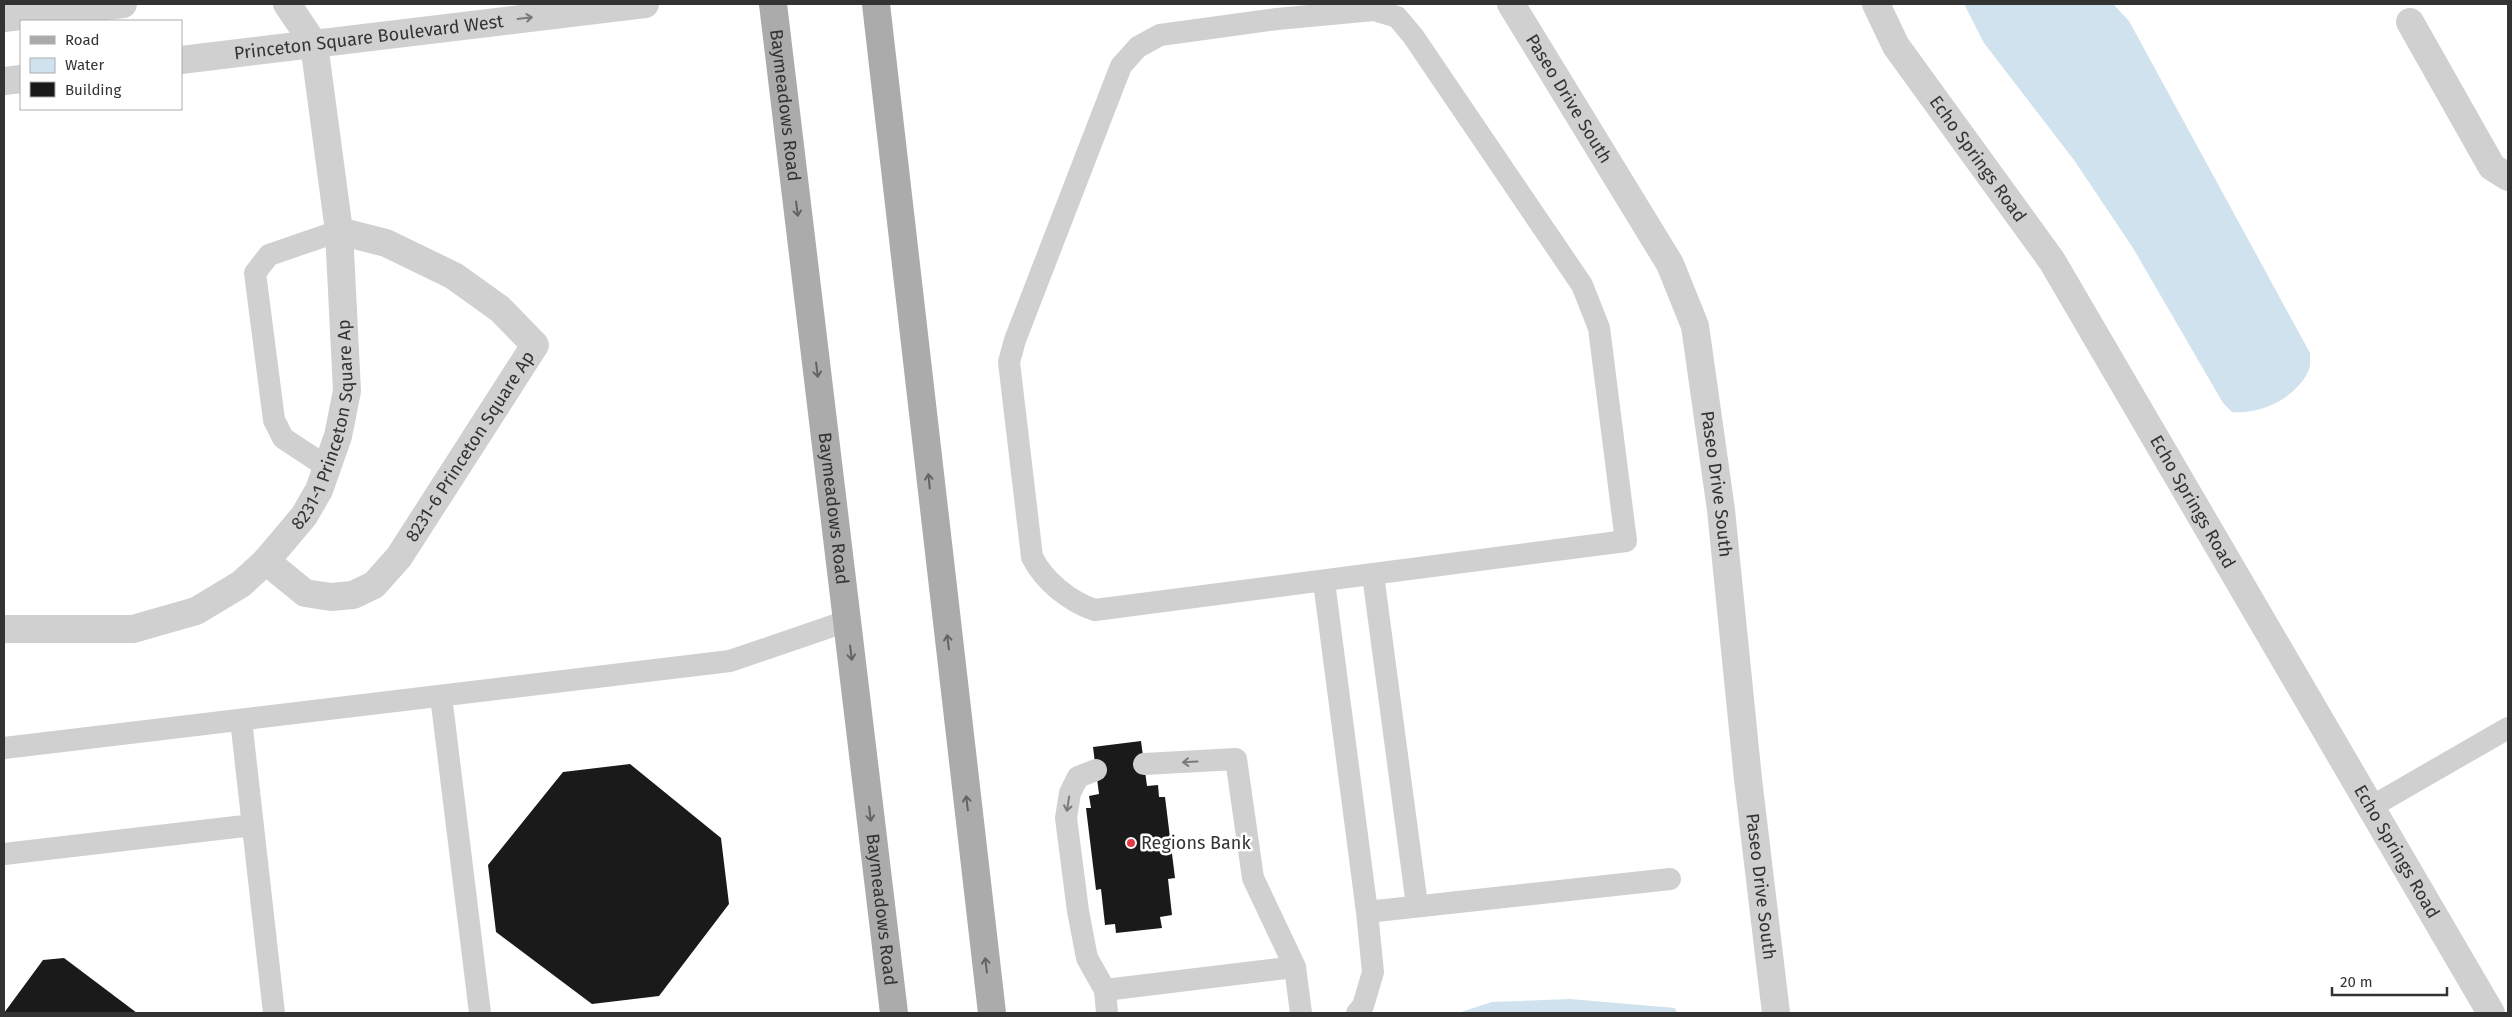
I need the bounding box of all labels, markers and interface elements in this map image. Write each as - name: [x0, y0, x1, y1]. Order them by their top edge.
- street label: Princeton Square Boulevard West: [233, 10, 505, 65]
- one-way arrow: [517, 13, 533, 23]
- legend: [20, 20, 182, 110]
- street label: Baymeadows Road: [765, 28, 805, 183]
- street label: Paseo Drive South: [1521, 30, 1617, 167]
- text: Road: [65, 31, 100, 49]
- text: Water: [65, 56, 104, 74]
- text: Building: [65, 81, 121, 99]
- street label: Echo Springs Road: [1925, 91, 2031, 226]
- one-way arrow: [793, 200, 803, 216]
- street label: 8231-1 Princeton Square Ap: [286, 319, 358, 534]
- street label: 8231-6 Princeton Square Ap: [401, 347, 539, 546]
- one-way arrow: [812, 362, 822, 378]
- street label: Paseo Drive South: [1696, 409, 1737, 558]
- street label: Baymeadows Road: [813, 431, 854, 586]
- street label: Echo Springs Road: [2145, 431, 2240, 572]
- one-way arrow: [924, 473, 934, 489]
- one-way arrow: [943, 634, 953, 650]
- one-way arrow: [846, 645, 856, 661]
- one-way arrow: [1183, 757, 1199, 766]
- street label: Echo Springs Road: [2349, 781, 2444, 922]
- one-way arrow: [962, 796, 972, 812]
- one-way arrow: [1063, 796, 1073, 812]
- one-way arrow: [865, 806, 875, 822]
- street label: Paseo Drive South: [1741, 812, 1781, 961]
- street label: Baymeadows Road: [862, 832, 902, 987]
- place label: Regions Bank: [1141, 832, 1251, 854]
- marker: Regions Bank: [1125, 837, 1137, 849]
- one-way arrow: [981, 957, 991, 973]
- scale bar: [2332, 964, 2447, 996]
- text: 20 m: [2340, 973, 2373, 991]

